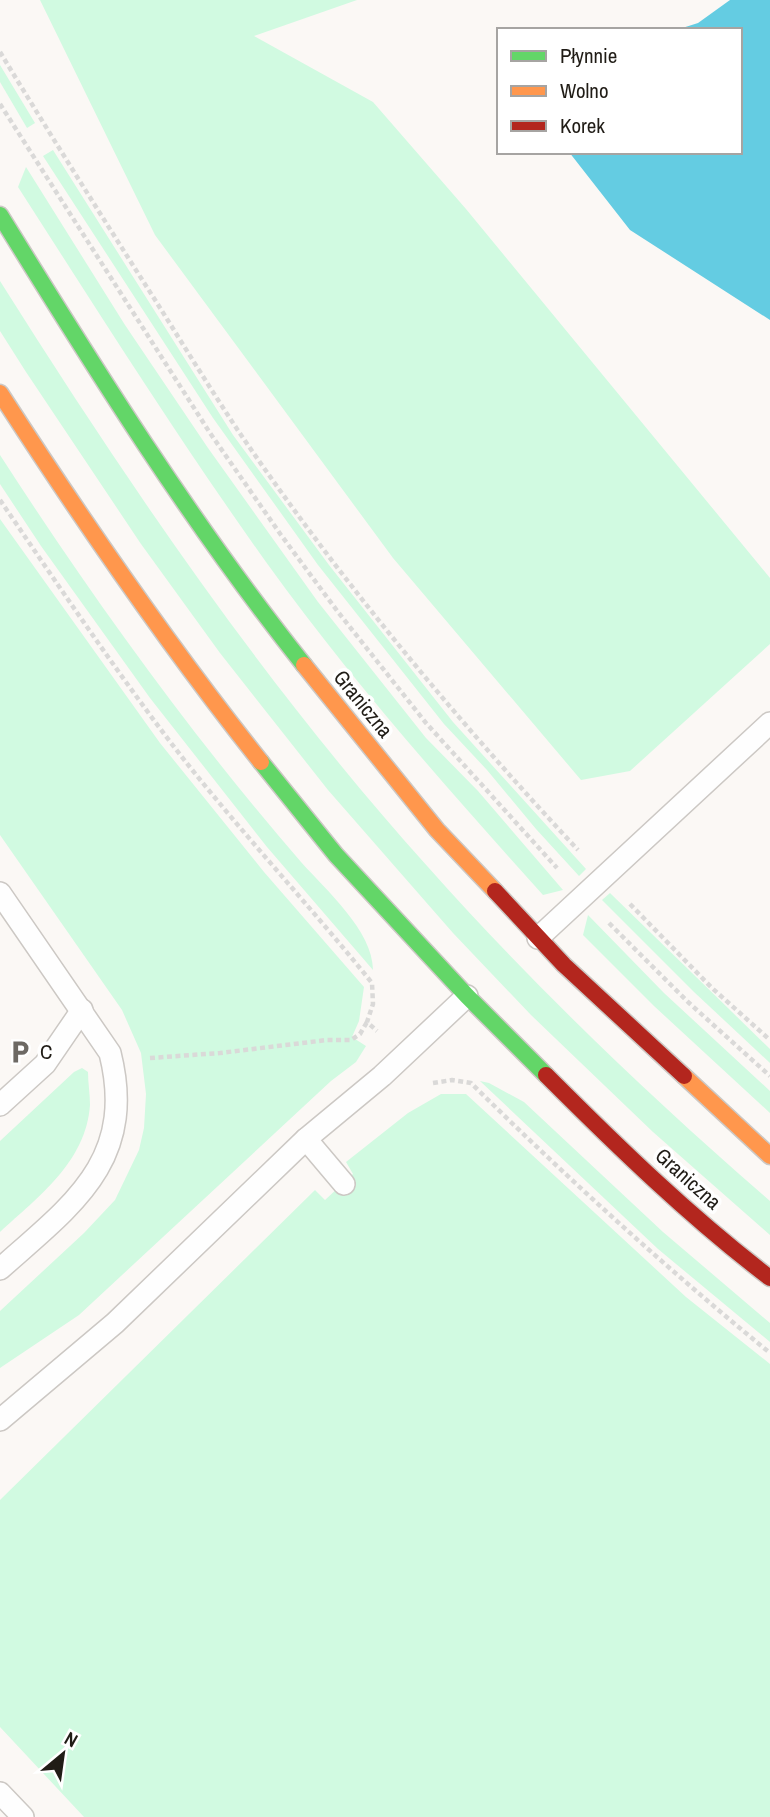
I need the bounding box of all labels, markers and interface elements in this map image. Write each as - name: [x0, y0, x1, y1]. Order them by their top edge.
- legend: [497, 28, 742, 154]
- text: Płynnie: [560, 41, 617, 70]
- text: Wolno: [560, 76, 609, 105]
- text: Korek: [560, 111, 605, 140]
- street label: Graniczna: [327, 664, 400, 744]
- place label: C: [40, 1037, 52, 1066]
- parking icon: C: [6, 1038, 34, 1066]
- street label: Graniczna: [649, 1141, 728, 1216]
- north arrow: [28, 1719, 98, 1789]
- text: N: [60, 1725, 82, 1753]

